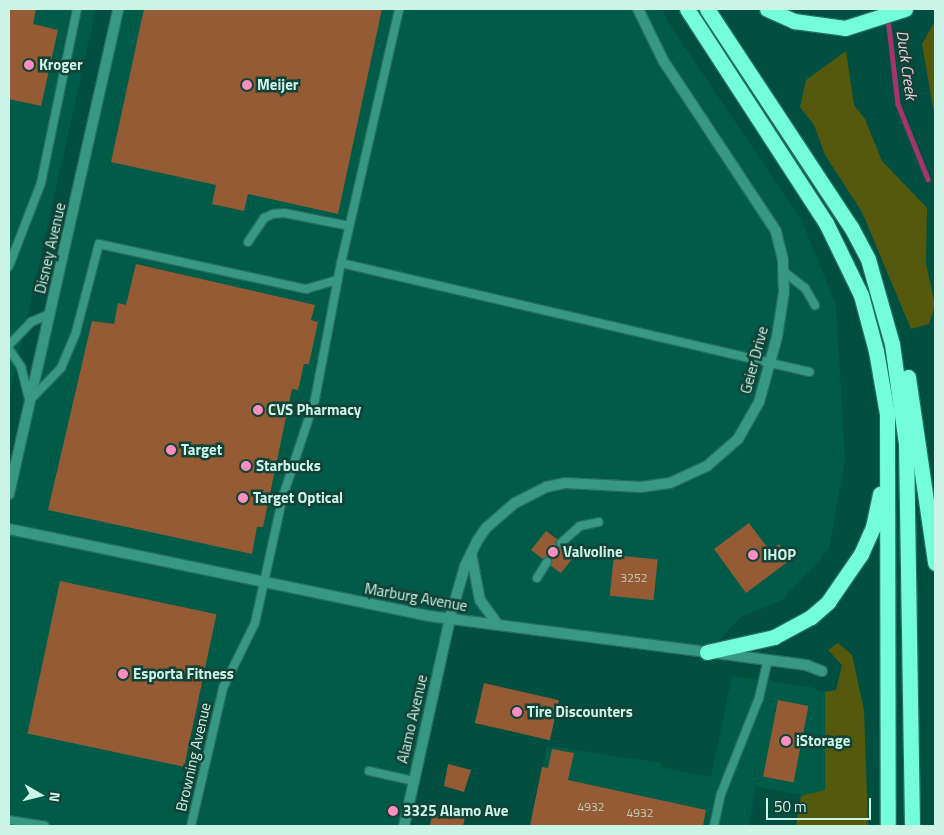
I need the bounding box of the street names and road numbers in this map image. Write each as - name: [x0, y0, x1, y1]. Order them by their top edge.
- street label: Disney Avenue: [31, 201, 69, 295]
- street label: Geier Drive: [736, 324, 772, 396]
- street label: Marburg Avenue: [363, 579, 469, 615]
- street label: Alamo Avenue: [393, 673, 431, 765]
- street label: Browning Avenue: [172, 701, 214, 813]

